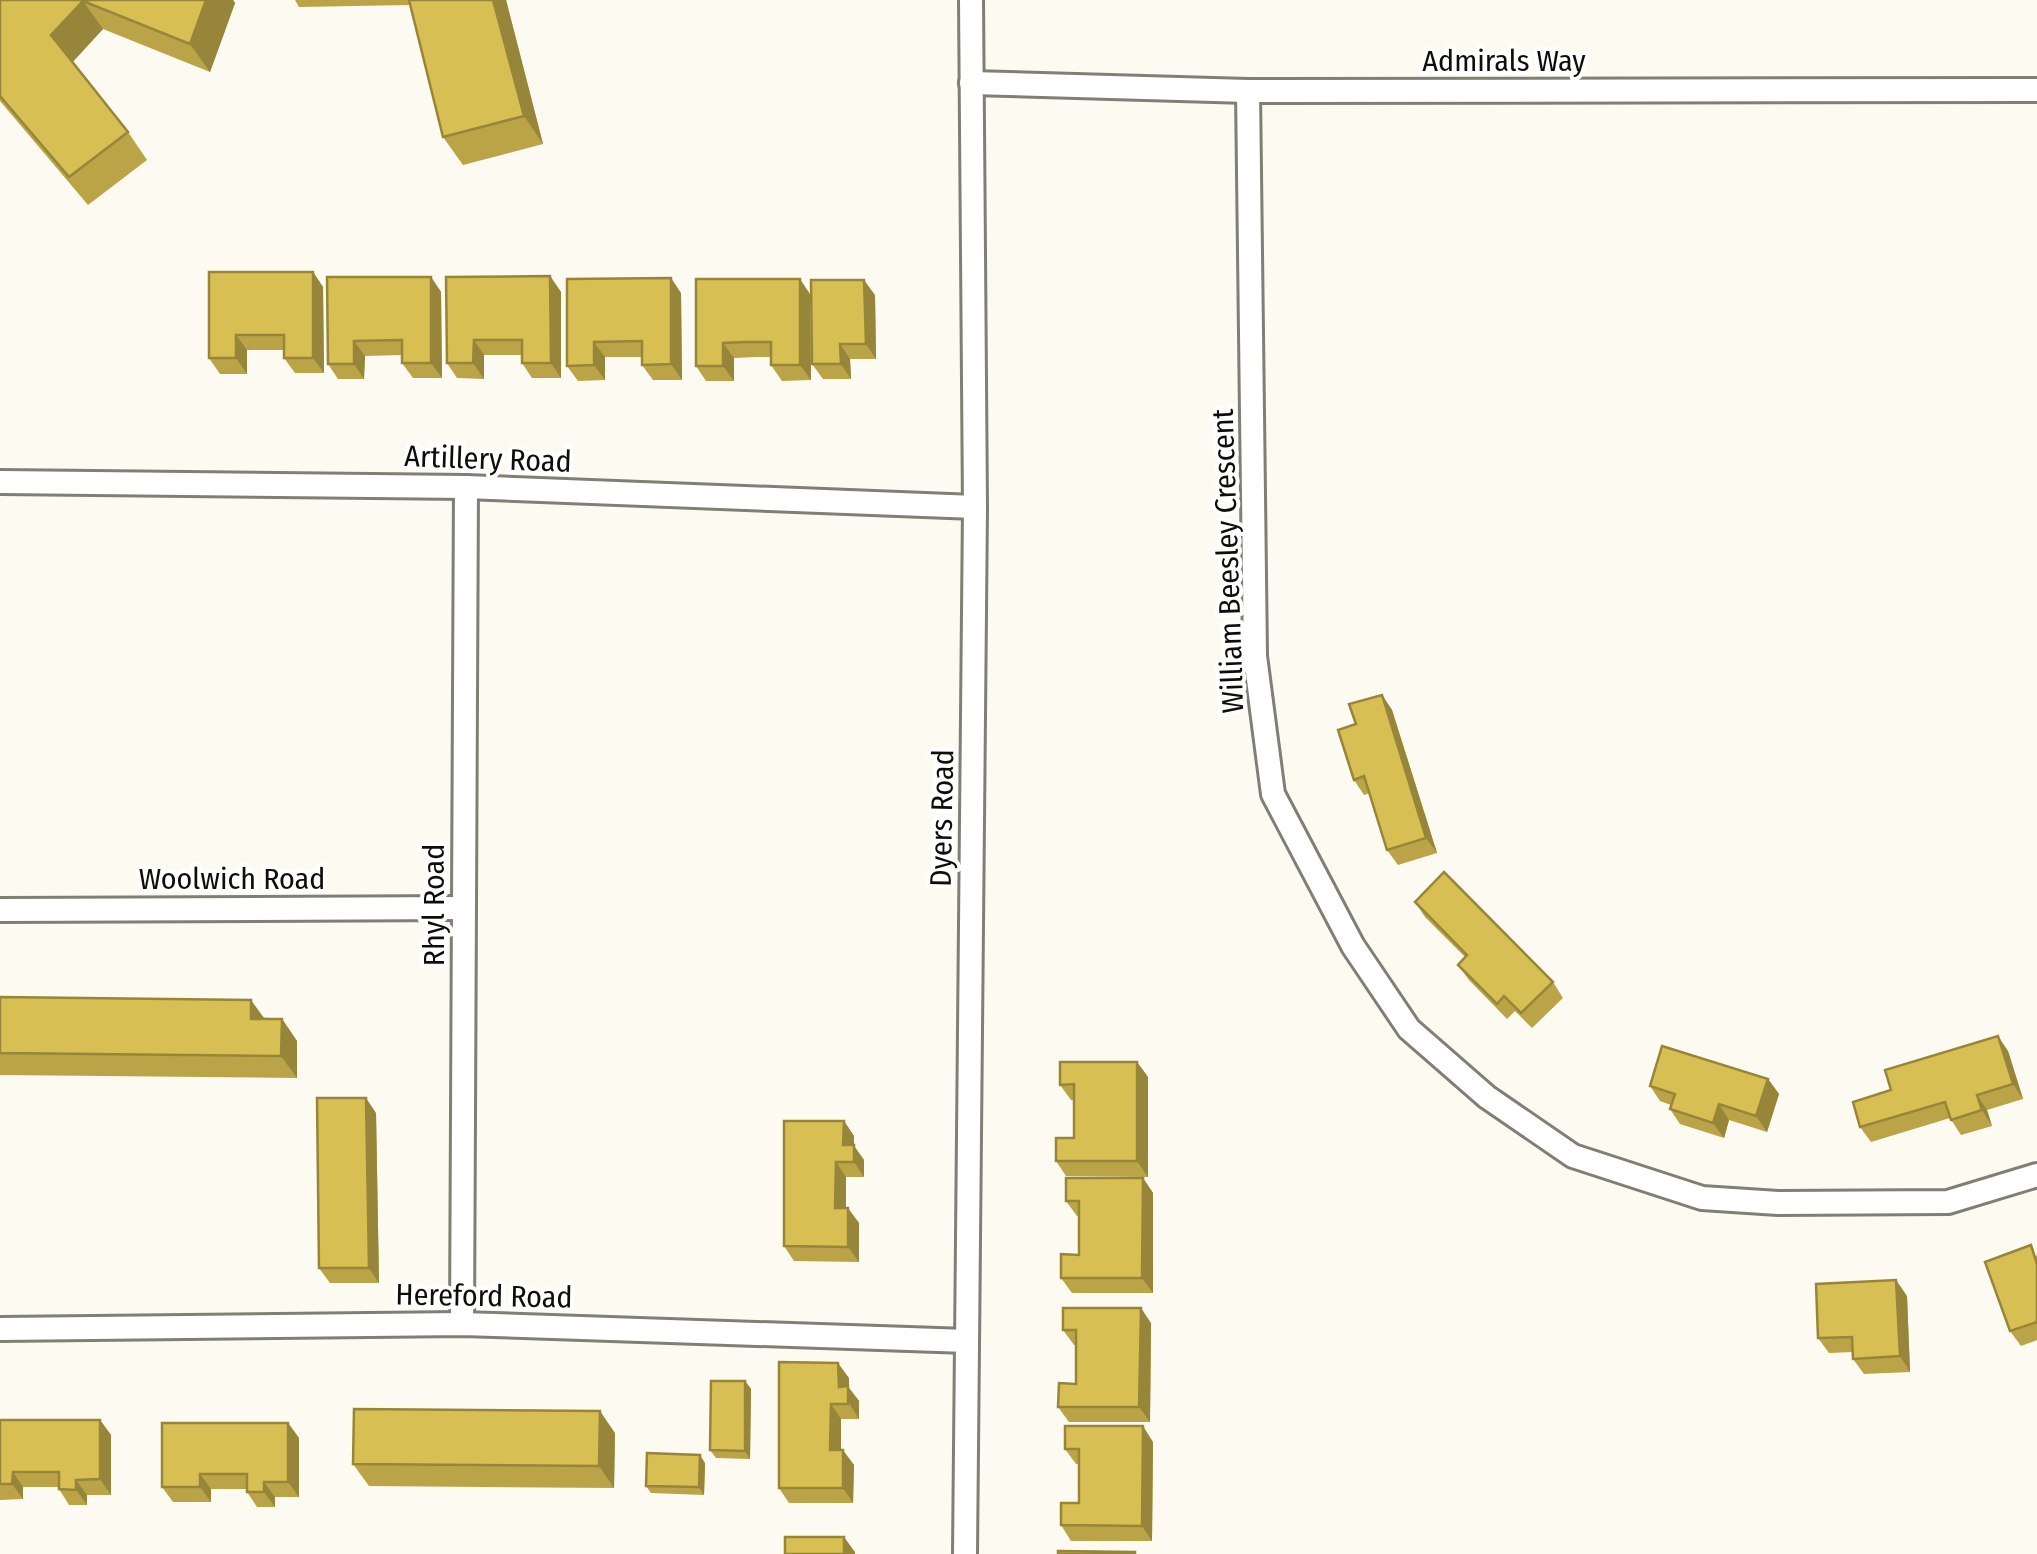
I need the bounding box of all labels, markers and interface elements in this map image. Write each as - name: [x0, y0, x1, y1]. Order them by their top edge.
- street label: Admirals Way: [1422, 43, 1586, 79]
- street label: William Beesley Crescent: [1205, 408, 1251, 714]
- street label: Artillery Road: [404, 438, 572, 480]
- street label: Dyers Road: [923, 749, 961, 887]
- street label: Rhyl Road: [416, 844, 452, 966]
- street label: Woolwich Road: [139, 861, 325, 897]
- street label: Hereford Road: [395, 1276, 573, 1316]

